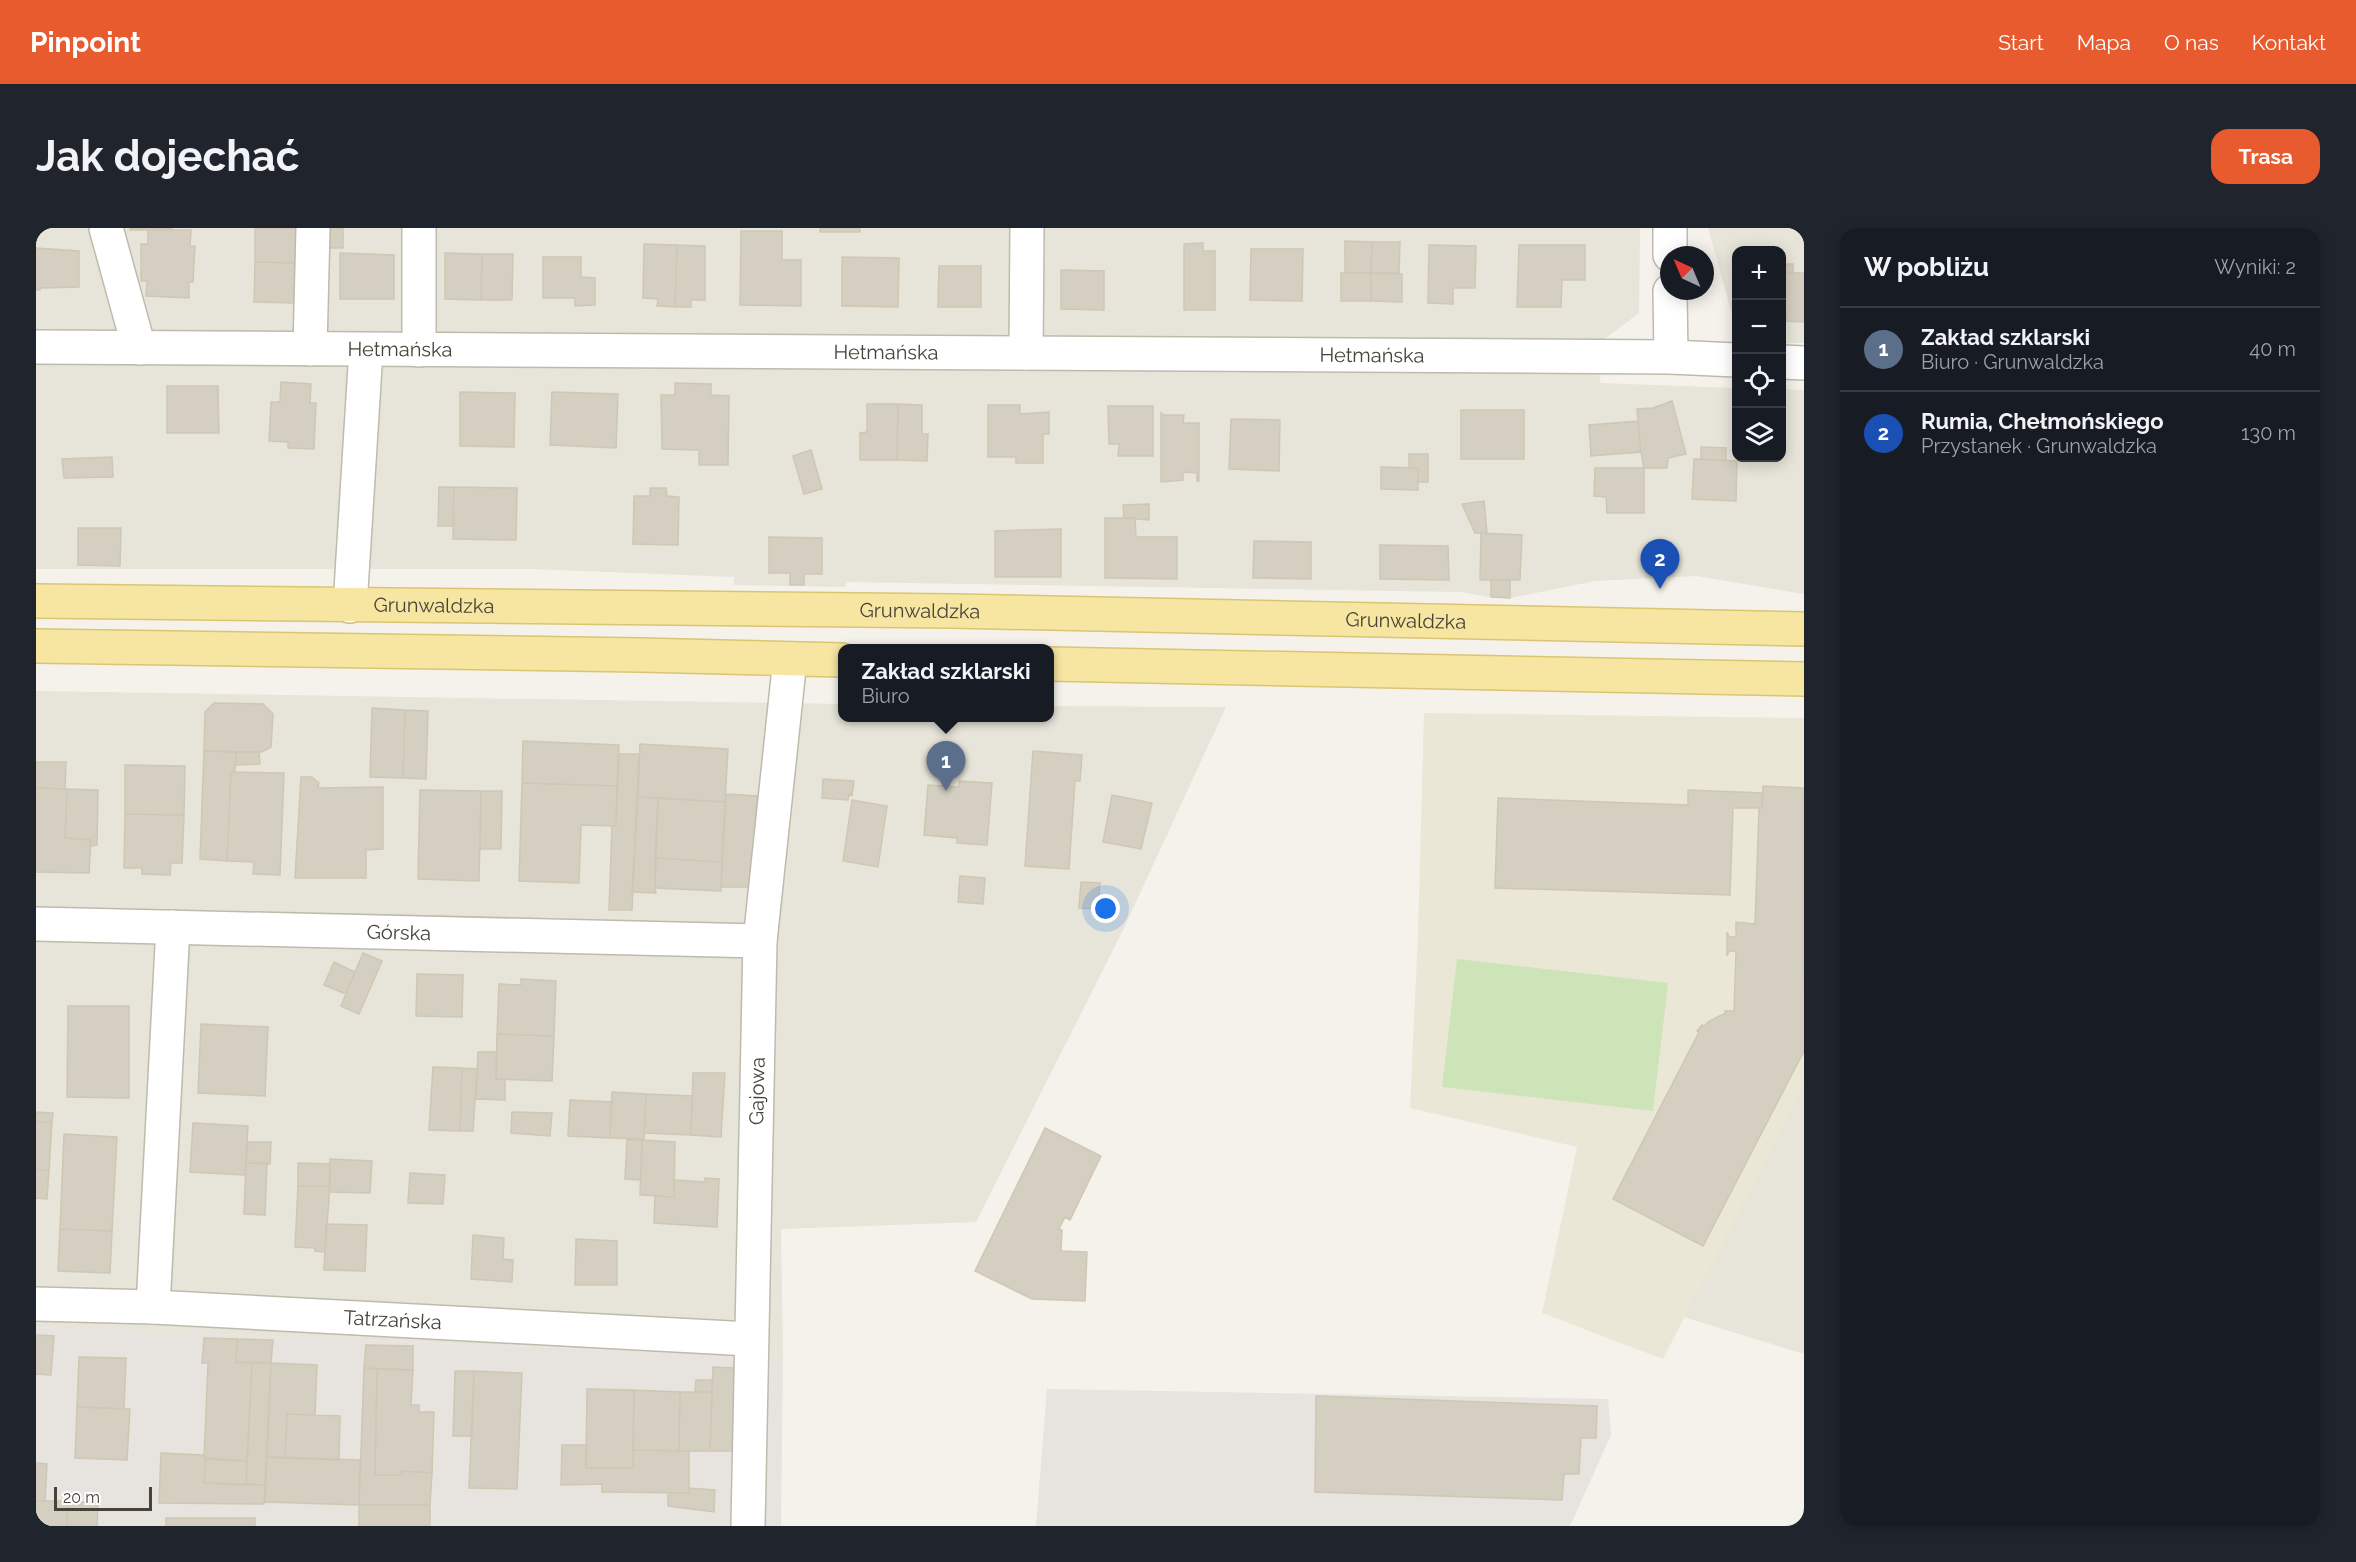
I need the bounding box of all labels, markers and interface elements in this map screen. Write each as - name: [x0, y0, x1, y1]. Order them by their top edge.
- text: Pinpoint: [30, 26, 141, 59]
- text: Start: [1998, 30, 2044, 55]
- text: Mapa: [2077, 30, 2131, 55]
- text: O nas: [2164, 30, 2219, 55]
- text: Kontakt: [2252, 30, 2326, 55]
- button: Trasa: [2211, 129, 2320, 184]
- text: Jak dojechać: [36, 132, 299, 181]
- north arrow: [1660, 246, 1714, 300]
- map controls: [1732, 246, 1786, 462]
- button: +: [1732, 246, 1786, 300]
- text: W pobliżu: [1864, 252, 1989, 282]
- text: Wyniki: 2: [2214, 255, 2296, 279]
- button: −: [1732, 300, 1786, 354]
- text: Zakład szklarski: [1921, 324, 2090, 350]
- street label: Hetmańska: [347, 337, 453, 362]
- text: 1: [1879, 337, 1888, 361]
- text: 40 m: [2249, 337, 2296, 361]
- street label: Hetmańska: [833, 340, 939, 365]
- street label: Hetmańska: [1319, 343, 1425, 367]
- text: Biuro · Grunwaldzka: [1921, 350, 2104, 374]
- button: locate: [1732, 354, 1786, 408]
- button: layers: [1732, 408, 1786, 462]
- text: Rumia, Chełmońskiego: [1921, 408, 2164, 434]
- text: 2: [1878, 421, 1889, 445]
- text: 130 m: [2241, 421, 2296, 445]
- text: Przystanek · Grunwaldzka: [1921, 434, 2157, 458]
- pin: 2: [1640, 540, 1680, 589]
- street label: Grunwaldzka: [373, 593, 495, 618]
- street label: Grunwaldzka: [859, 598, 981, 624]
- street label: Grunwaldzka: [1345, 607, 1466, 634]
- popup: [838, 644, 1054, 722]
- text: Zakład szklarski: [861, 658, 1031, 684]
- text: Biuro: [861, 684, 910, 708]
- pin: 1: [926, 742, 966, 791]
- your location: [1091, 894, 1120, 923]
- street label: Górska: [366, 920, 431, 945]
- street label: Gajowa: [744, 1057, 770, 1125]
- street label: Tatrzańska: [343, 1305, 442, 1334]
- scale bar: [54, 1484, 152, 1512]
- text: 20 m: [63, 1488, 100, 1507]

